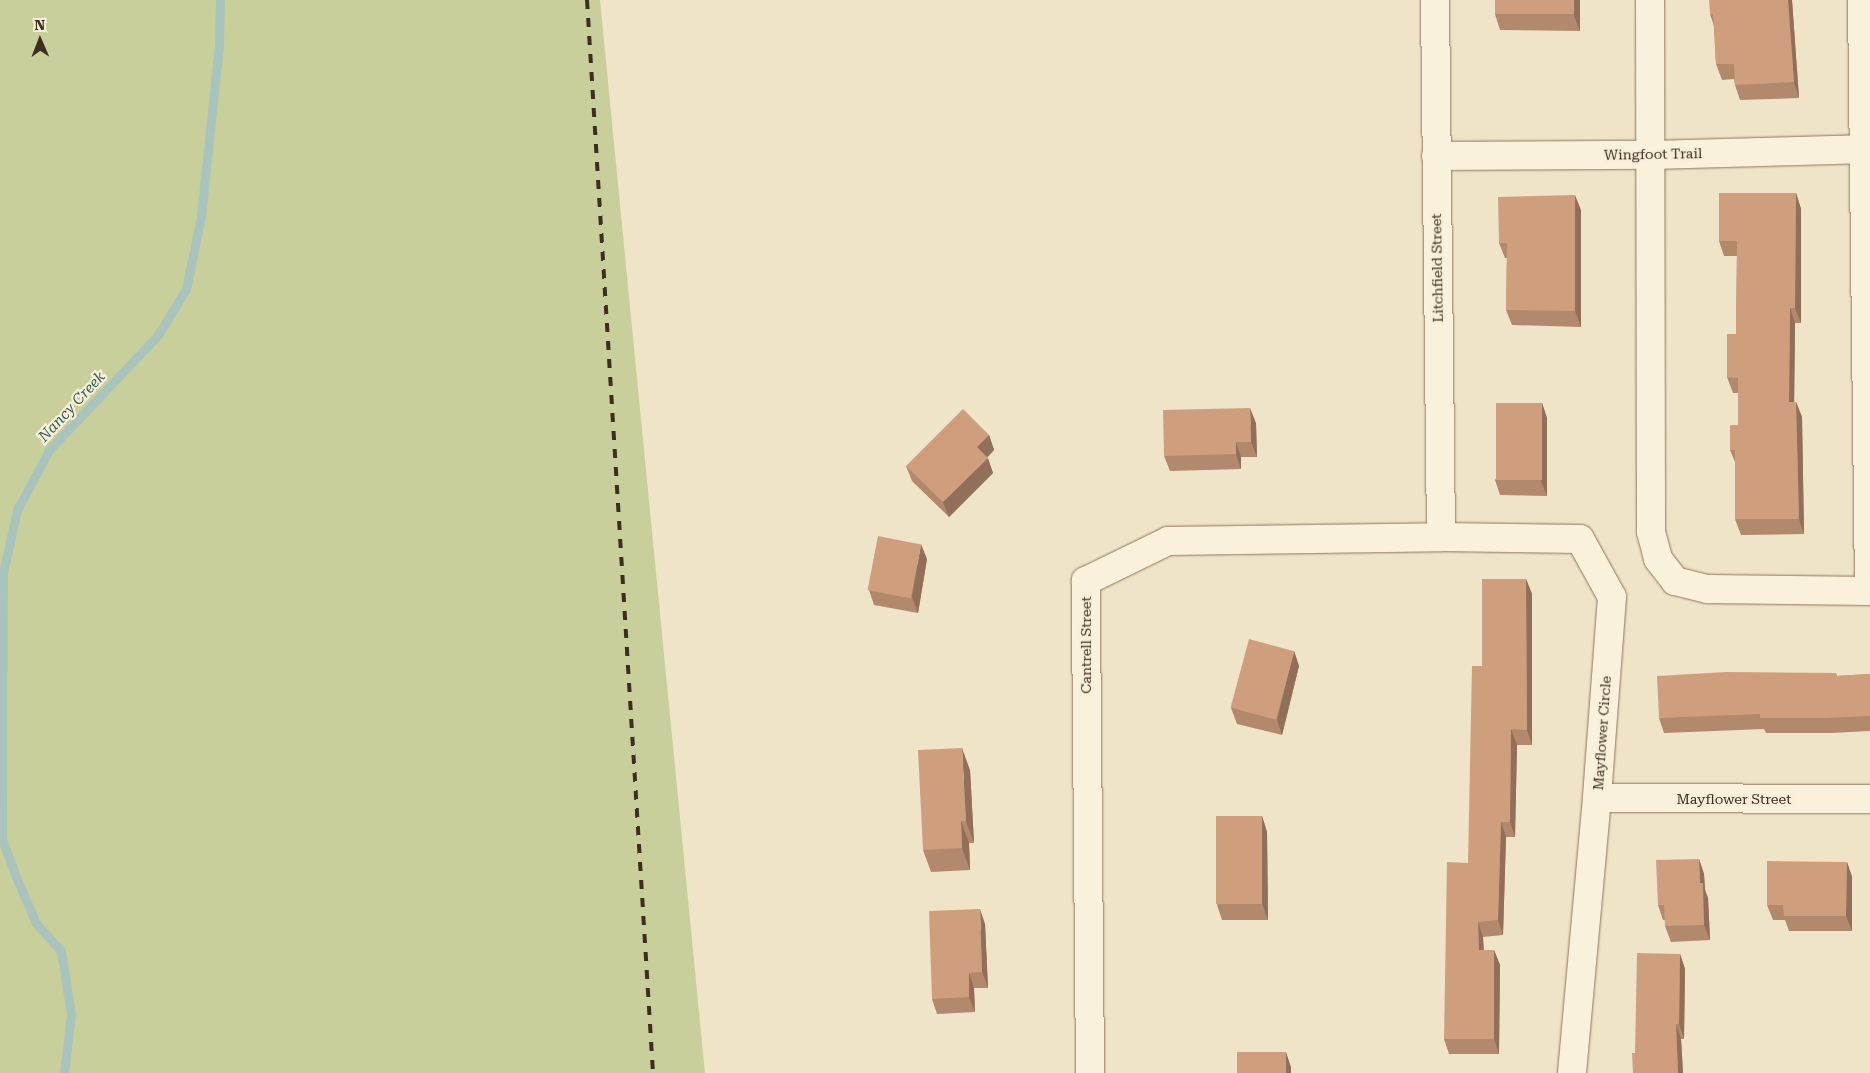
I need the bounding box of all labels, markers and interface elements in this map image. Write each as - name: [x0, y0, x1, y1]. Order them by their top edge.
- north arrow: [15, 15, 65, 65]
- text: N: [34, 17, 45, 33]
- street label: Wingfoot Trail: [1604, 145, 1702, 163]
- street label: Litchfield Street: [1428, 213, 1446, 323]
- water label: Nancy Creek: [35, 368, 109, 446]
- street label: Cantrell Street: [1078, 596, 1094, 694]
- street label: Mayflower Circle: [1590, 675, 1614, 791]
- street label: Mayflower Street: [1677, 791, 1791, 807]

